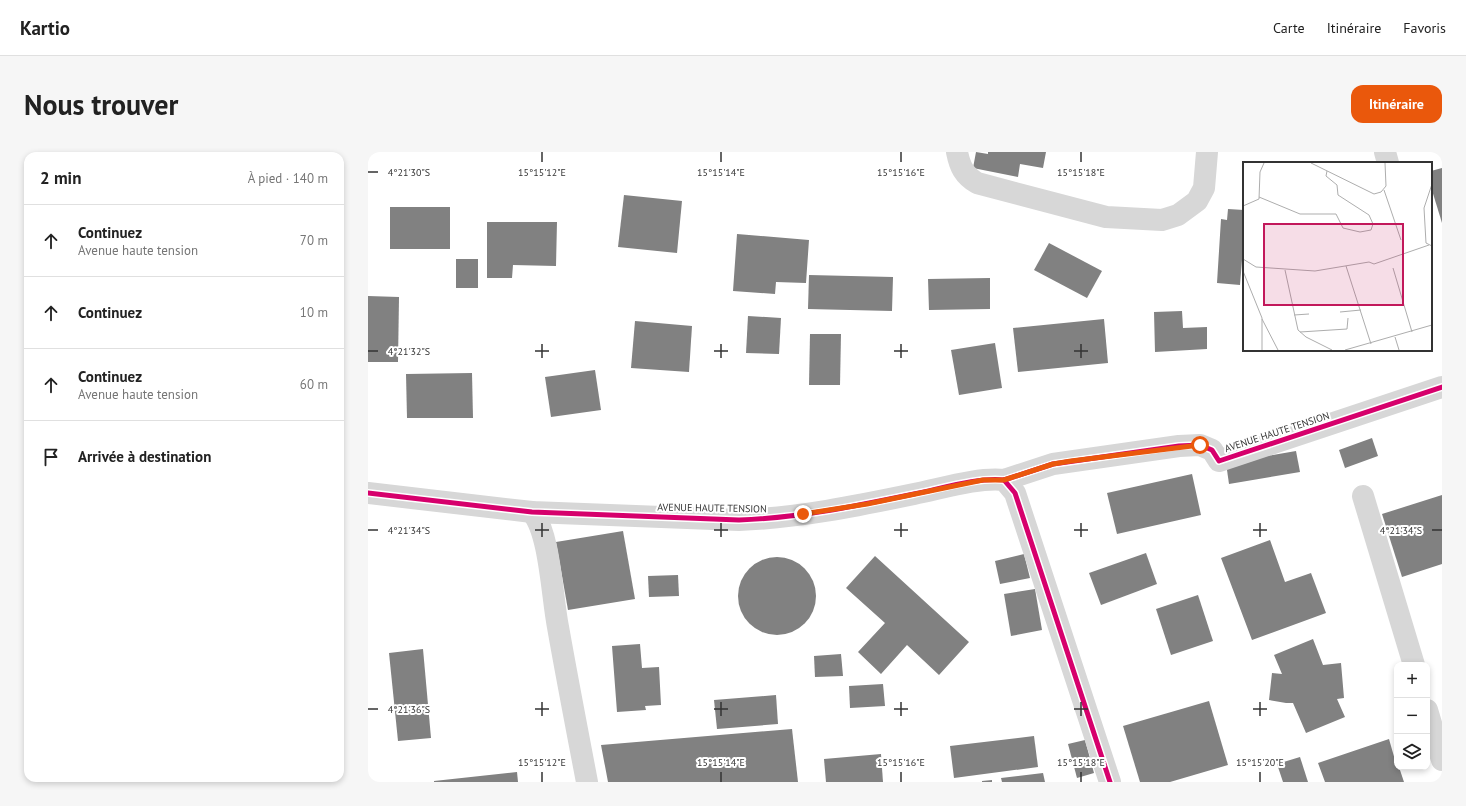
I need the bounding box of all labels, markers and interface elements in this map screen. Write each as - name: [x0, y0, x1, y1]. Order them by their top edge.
- text: Kartio: [20, 16, 70, 40]
- text: Carte: [1273, 19, 1305, 37]
- text: Itinéraire: [1327, 19, 1381, 37]
- text: Favoris: [1403, 19, 1446, 37]
- button: Itinéraire: [1351, 85, 1442, 123]
- text: Nous trouver: [24, 86, 178, 123]
- inset map: [1243, 162, 1432, 351]
- text: 4°21'30"S: [388, 166, 430, 179]
- text: 15°15'12"E: [518, 166, 566, 179]
- text: 15°15'14"E: [697, 166, 745, 179]
- text: 15°15'16"E: [877, 166, 925, 179]
- text: 15°15'18"E: [1057, 166, 1105, 179]
- text: 2 min: [40, 167, 81, 189]
- text: À pied · 140 m: [248, 170, 328, 187]
- text: Continuez: [78, 223, 142, 242]
- icon: ahead: [40, 230, 62, 252]
- text: 70 m: [300, 232, 328, 249]
- text: Avenue haute tension: [78, 242, 198, 259]
- icon: ahead: [40, 302, 62, 324]
- text: Continuez: [78, 303, 142, 322]
- text: 10 m: [300, 304, 328, 321]
- text: 4°21'32"S: [388, 345, 430, 358]
- text: Continuez: [78, 367, 142, 386]
- icon: ahead: [40, 374, 62, 396]
- text: 60 m: [300, 376, 328, 393]
- text: Avenue haute tension: [78, 386, 198, 403]
- street label: AVENUE HAUTE TENSION: [1223, 409, 1331, 455]
- route start: [1191, 436, 1209, 454]
- icon: arrive: [40, 446, 62, 468]
- text: Arrivée à destination: [78, 447, 211, 466]
- street label: AVENUE HAUTE TENSION: [657, 501, 767, 515]
- route end: [794, 505, 812, 523]
- text: 4°21'34"S: [388, 524, 430, 537]
- text: 4°21'34"S: [1380, 524, 1422, 537]
- map controls: [1394, 662, 1430, 770]
- button: +: [1394, 662, 1430, 698]
- button: −: [1394, 698, 1430, 734]
- text: 4°21'36"S: [388, 703, 430, 716]
- button: layers: [1394, 734, 1430, 770]
- text: 15°15'12"E: [518, 756, 566, 769]
- text: 15°15'14"E: [697, 756, 745, 769]
- text: 15°15'16"E: [877, 756, 925, 769]
- text: 15°15'18"E: [1057, 756, 1105, 769]
- text: 15°15'20"E: [1236, 756, 1284, 769]

